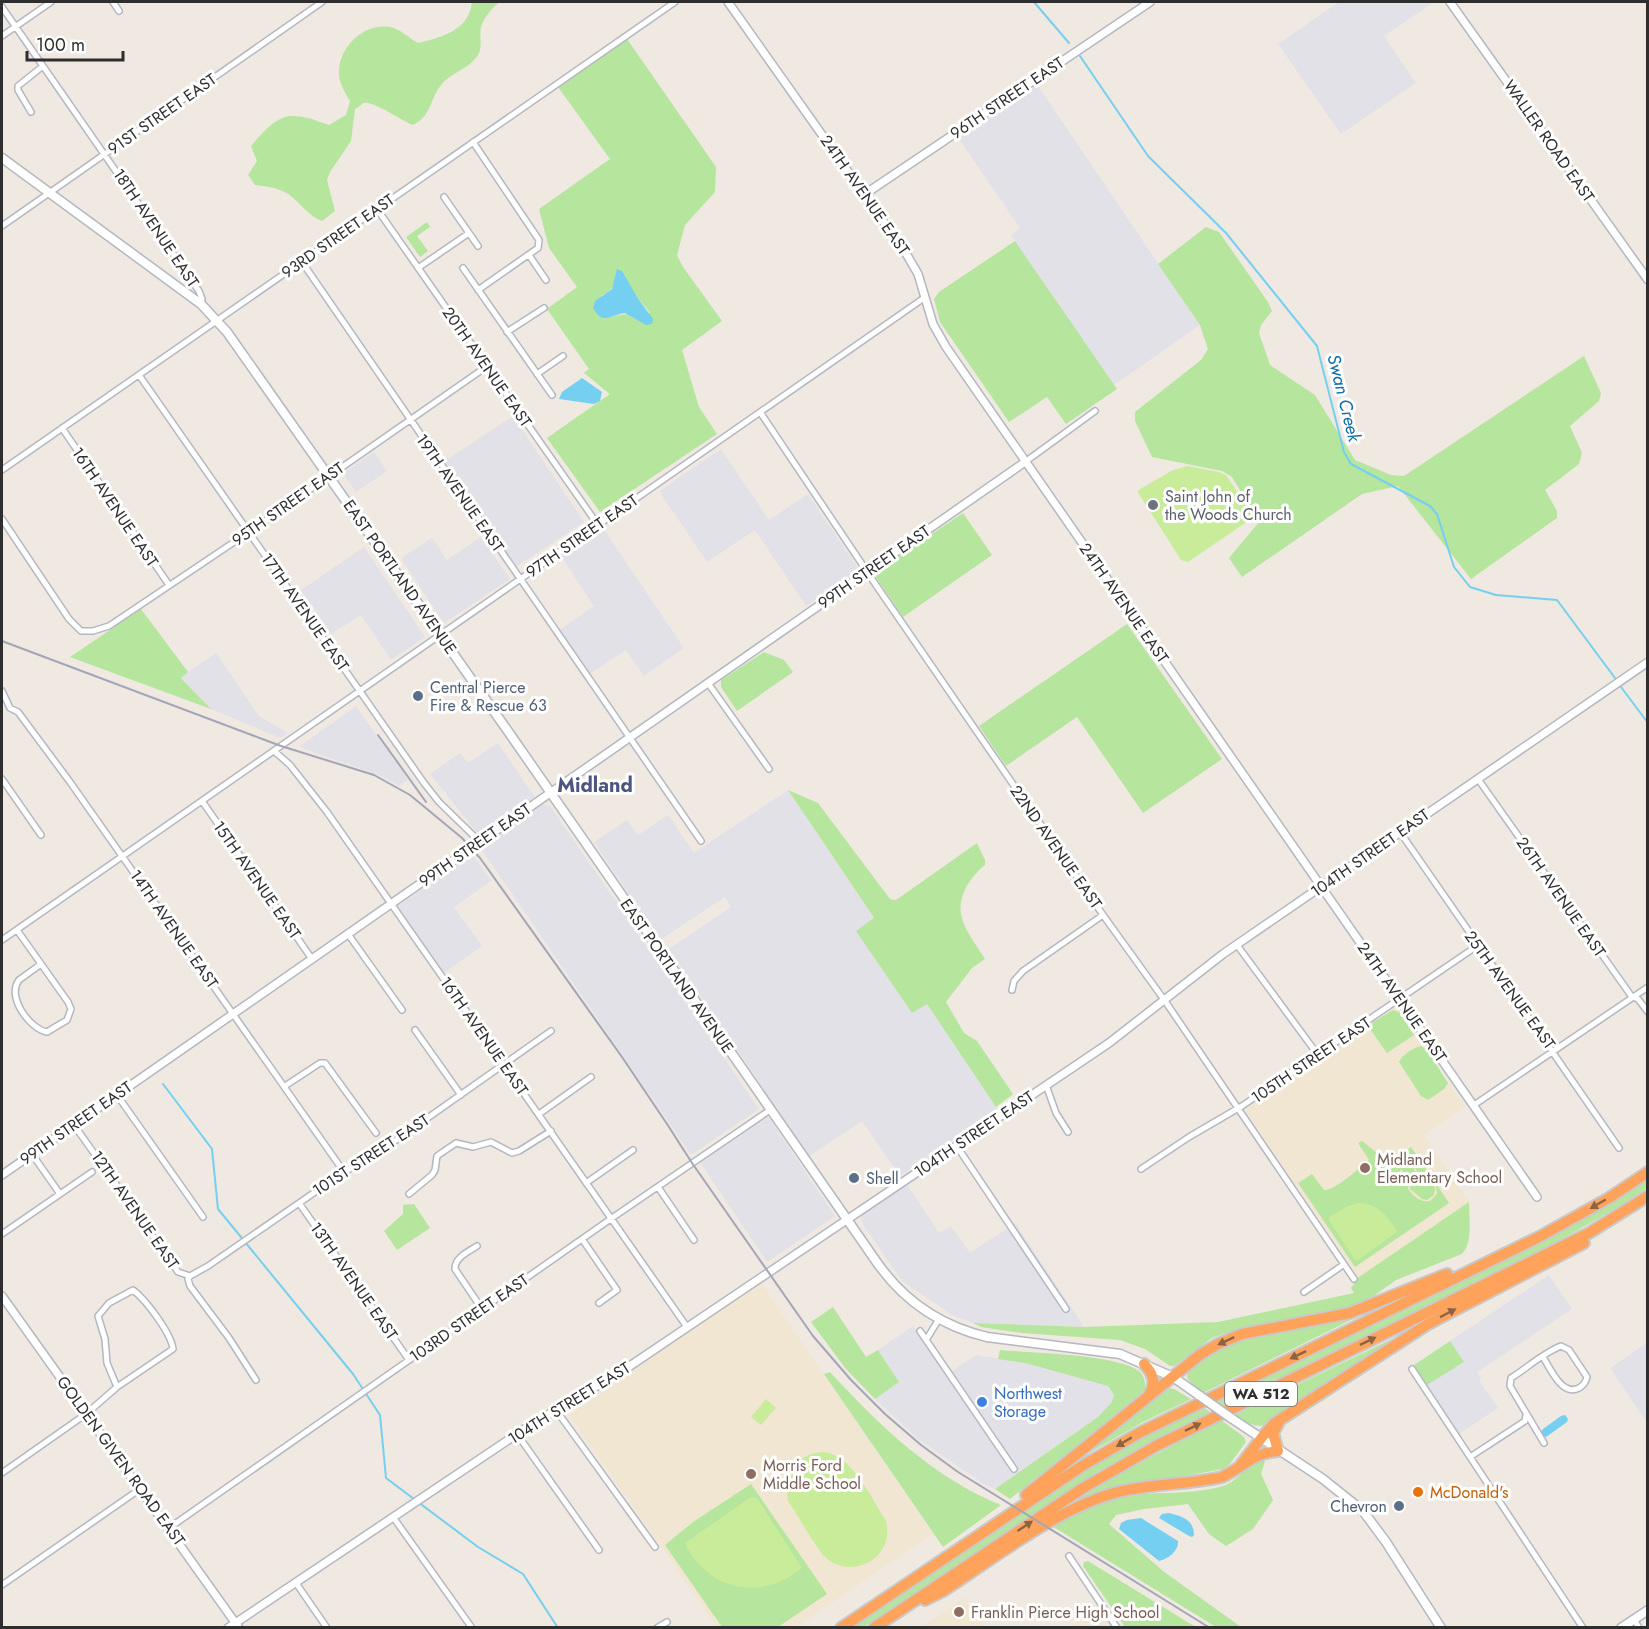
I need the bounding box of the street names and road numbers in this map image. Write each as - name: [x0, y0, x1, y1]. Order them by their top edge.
- street label: 96TH STREET EAST: [946, 51, 1069, 145]
- street label: 91ST STREET EAST: [103, 68, 221, 160]
- street label: WALLER ROAD EAST: [1498, 75, 1600, 207]
- street label: 24TH AVENUE EAST: [815, 130, 915, 260]
- street label: 18TH AVENUE EAST: [108, 164, 205, 293]
- street label: 93RD STREET EAST: [277, 188, 400, 284]
- street label: 20TH AVENUE EAST: [437, 302, 538, 432]
- street label: 19TH AVENUE EAST: [411, 429, 510, 557]
- street label: 16TH AVENUE EAST: [66, 443, 164, 572]
- street label: 95TH STREET EAST: [227, 456, 349, 551]
- street label: 97TH STREET EAST: [521, 488, 643, 583]
- street label: EAST PORTLAND AVENUE: [338, 495, 462, 659]
- street label: 99TH STREET EAST: [813, 519, 935, 614]
- street label: 24TH AVENUE EAST: [1074, 538, 1174, 668]
- street label: 17TH AVENUE EAST: [255, 548, 355, 676]
- street label: 22ND AVENUE EAST: [1005, 781, 1108, 914]
- street label: 99TH STREET EAST: [414, 797, 536, 892]
- street label: 104TH STREET EAST: [1306, 803, 1435, 903]
- street label: 15TH AVENUE EAST: [207, 816, 307, 944]
- street label: 26TH AVENUE EAST: [1511, 832, 1611, 962]
- street label: 14TH AVENUE EAST: [124, 865, 224, 993]
- street label: EAST PORTLAND AVENUE: [615, 894, 739, 1058]
- street label: 25TH AVENUE EAST: [1459, 926, 1561, 1055]
- street label: 24TH AVENUE EAST: [1352, 937, 1452, 1067]
- street label: 16TH AVENUE EAST: [434, 972, 534, 1100]
- street label: 105TH STREET EAST: [1246, 1011, 1376, 1109]
- street label: 99TH STREET EAST: [15, 1075, 137, 1170]
- street label: 104TH STREET EAST: [909, 1085, 1039, 1183]
- street label: 101ST STREET EAST: [308, 1108, 435, 1202]
- street label: 12TH AVENUE EAST: [85, 1146, 185, 1274]
- street label: 13TH AVENUE EAST: [305, 1217, 404, 1345]
- street label: 103RD STREET EAST: [405, 1268, 534, 1368]
- street label: 104TH STREET EAST: [503, 1356, 635, 1450]
- street label: GOLDEN GIVEN ROAD EAST: [51, 1371, 191, 1551]
- road number: WA 512: [1225, 1382, 1297, 1406]

